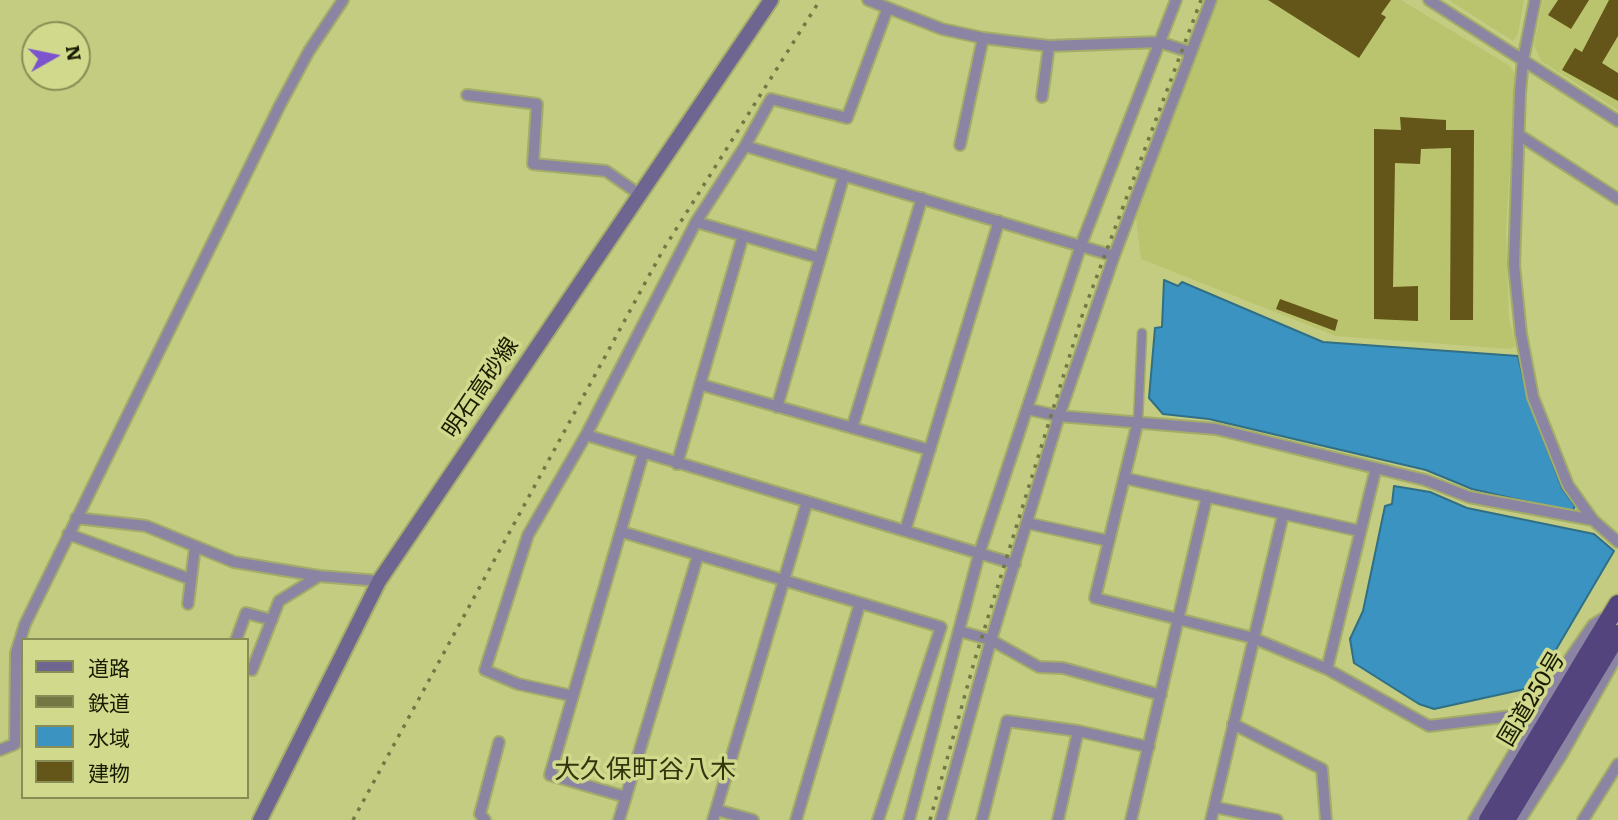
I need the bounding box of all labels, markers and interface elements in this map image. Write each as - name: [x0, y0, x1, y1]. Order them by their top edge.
- north arrow: [21, 21, 91, 91]
- text: N: [60, 43, 90, 63]
- street label: 明石高砂線: [437, 333, 525, 443]
- legend: [21, 638, 248, 799]
- street label: 国道250号: [1493, 647, 1571, 751]
- text: 道路: [88, 651, 130, 682]
- text: 鉄道: [88, 686, 130, 717]
- text: 水域: [88, 721, 130, 752]
- district label: 大久保町谷八木: [554, 754, 736, 786]
- text: 建物: [88, 756, 130, 787]

